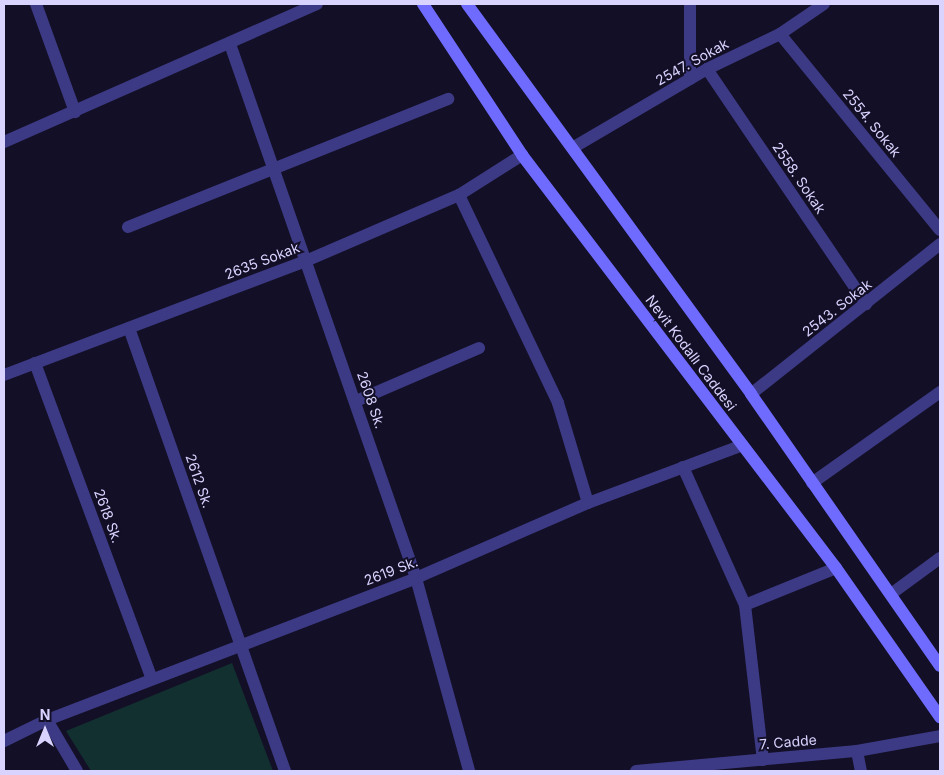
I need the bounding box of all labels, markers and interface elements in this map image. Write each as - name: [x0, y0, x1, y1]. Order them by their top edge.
- street label: 2547. Sokak: [653, 35, 731, 89]
- street label: 2554. Sokak: [839, 86, 905, 160]
- street label: 2558. Sokak: [769, 139, 829, 217]
- street label: 2635 Sokak: [222, 239, 302, 283]
- street label: 2543. Sokak: [799, 276, 875, 340]
- street label: Nevit Kodallı Caddesi: [642, 292, 740, 414]
- street label: 2608 Sk.: [353, 369, 389, 431]
- street label: 2612 Sk.: [182, 452, 216, 510]
- street label: 2618 Sk.: [90, 487, 126, 545]
- street label: 2619 Sk.: [362, 553, 420, 589]
- north arrow: [20, 705, 70, 755]
- text: N: [40, 706, 50, 723]
- street label: 7. Cadde: [759, 731, 817, 753]

